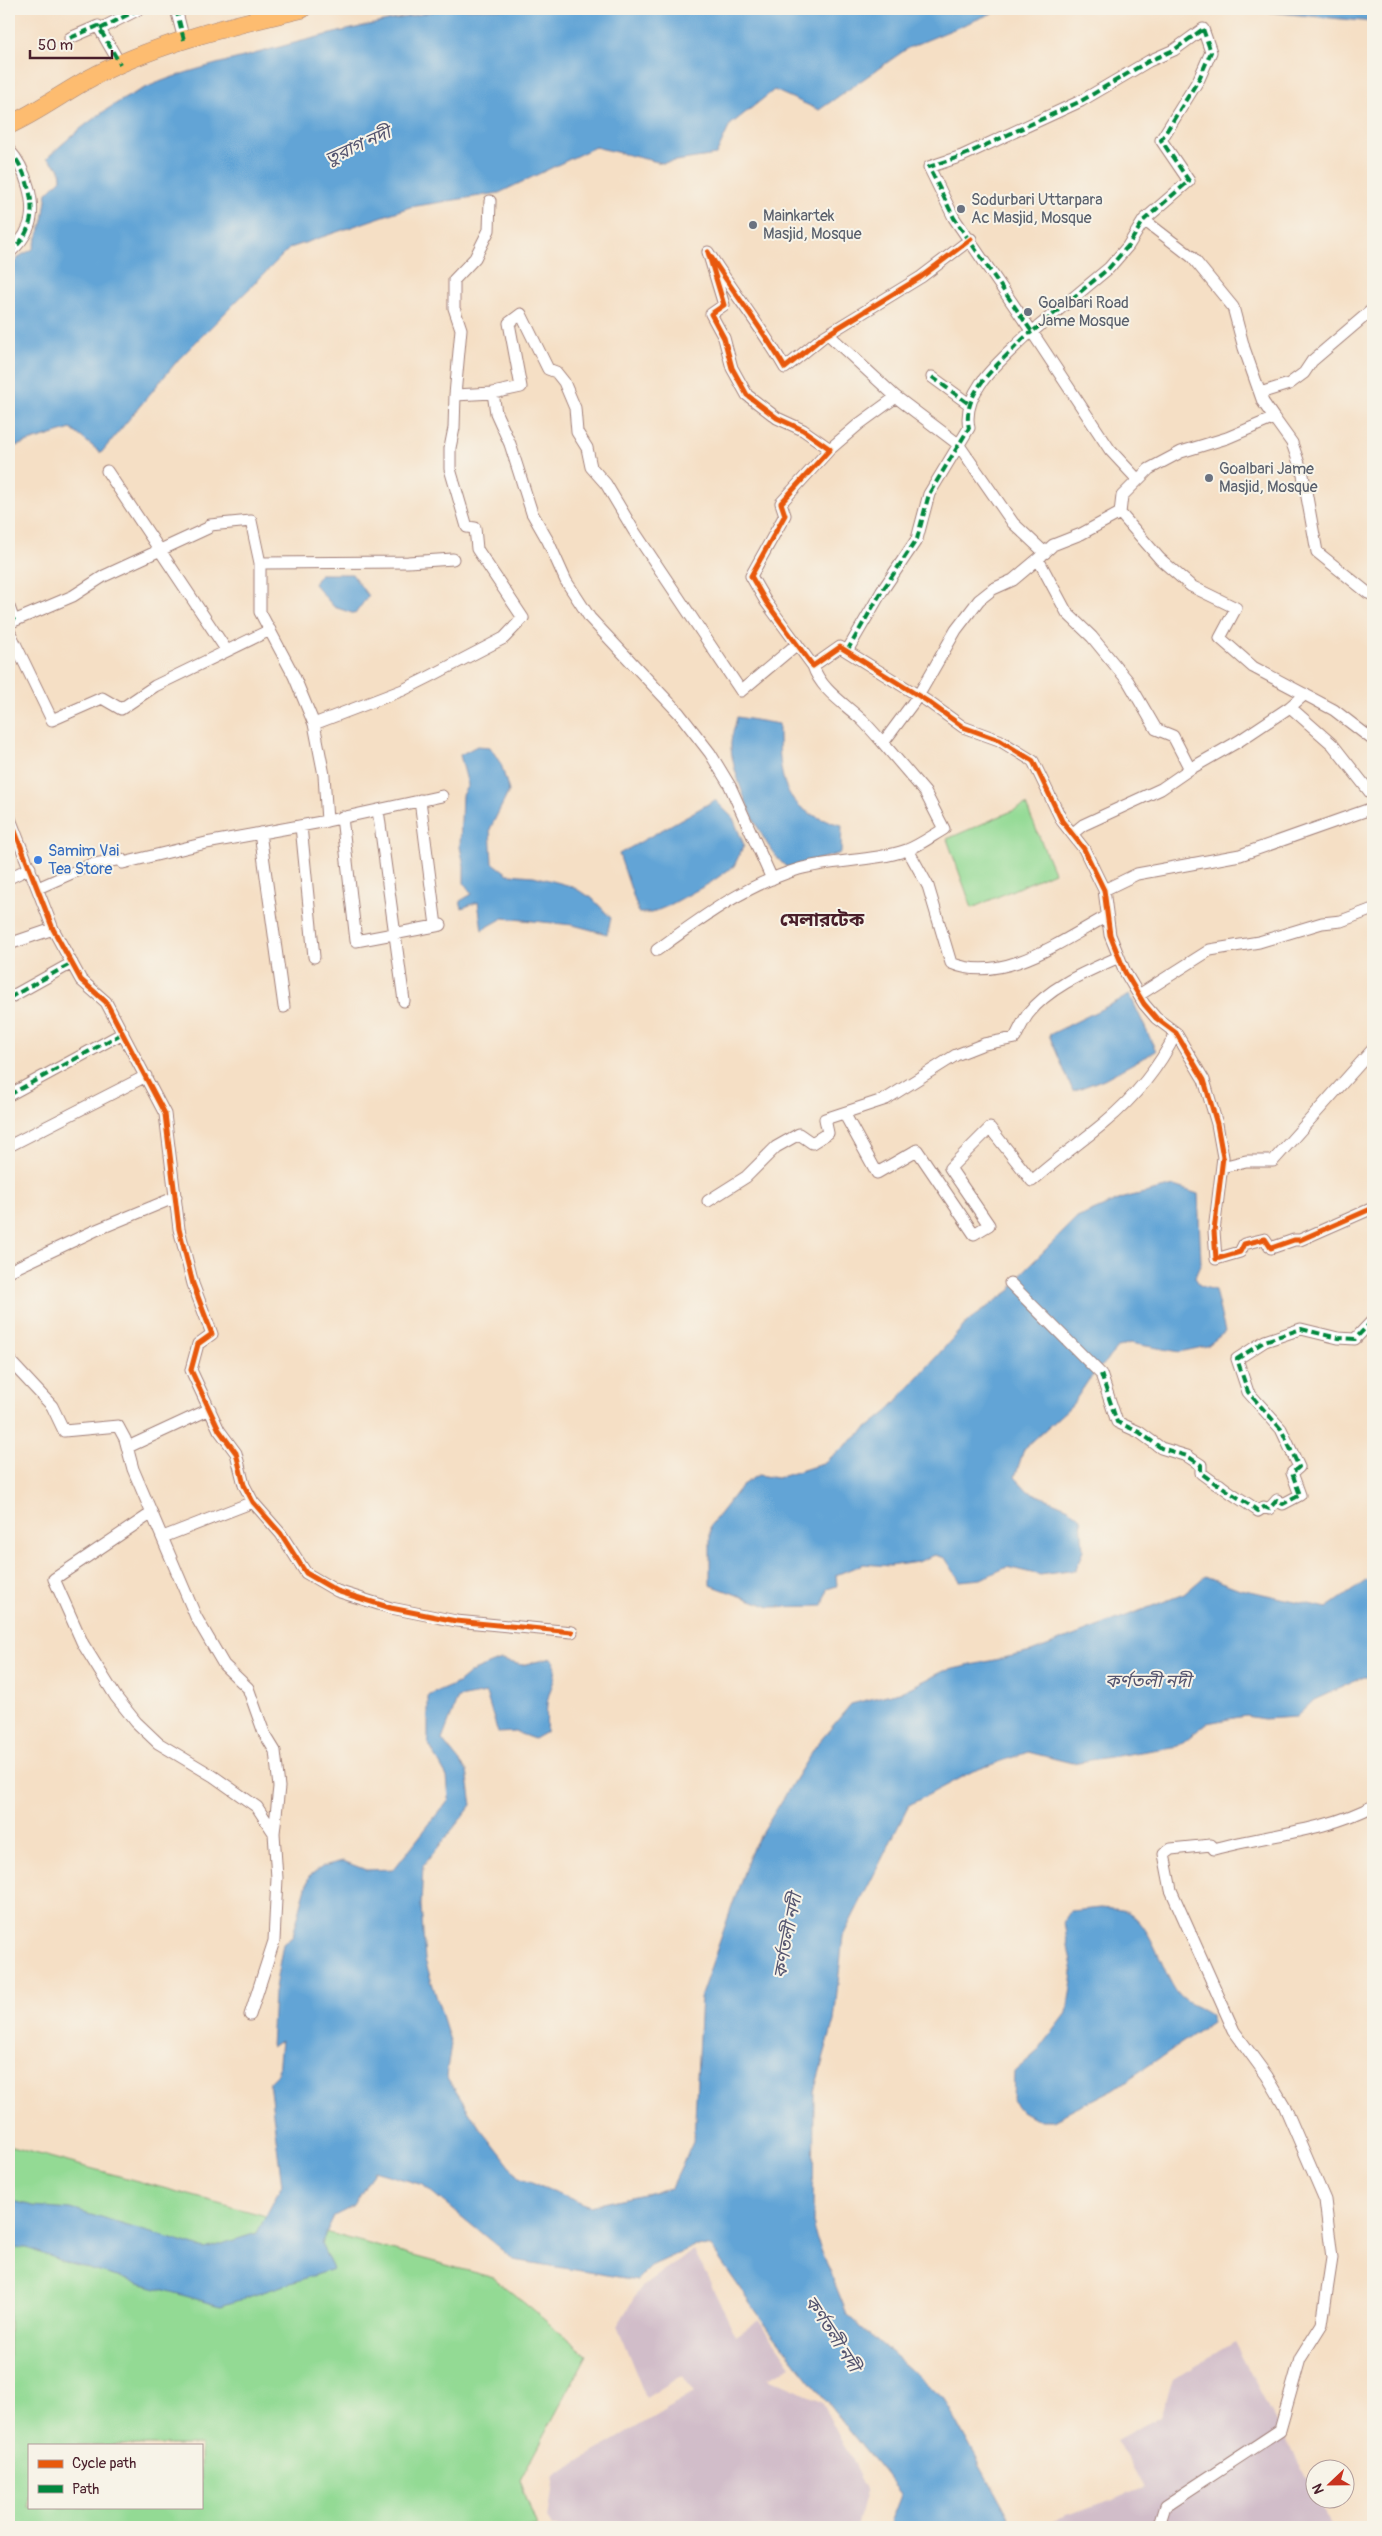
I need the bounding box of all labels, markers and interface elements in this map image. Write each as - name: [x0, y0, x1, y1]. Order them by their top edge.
- scale bar: [30, 28, 112, 60]
- text: 50 m: [38, 36, 73, 55]
- water label: তুরাগ নদী: [322, 120, 397, 171]
- place label: Sodurbari Uttarpara Ac Masjid, Mosque: [971, 190, 1103, 228]
- marker: Sodurbari Uttarpara Ac Masjid, Mosque: [955, 203, 967, 215]
- place label: Mainkartek Masjid, Mosque: [763, 206, 862, 244]
- marker: Mainkartek Masjid, Mosque: [747, 219, 759, 231]
- place label: Goalbari Road Jame Mosque: [1038, 293, 1129, 331]
- marker: Goalbari Road Jame Mosque: [1022, 306, 1034, 318]
- place label: Goalbari Jame Masjid, Mosque: [1219, 459, 1318, 497]
- marker: Goalbari Jame Masjid, Mosque: [1203, 472, 1215, 484]
- place label: Samim Vai Tea Store: [48, 841, 119, 879]
- marker: Samim Vai Tea Store: [32, 854, 44, 866]
- district label: মেলারটেক: [780, 908, 865, 932]
- water label: কর্ণতলী নদী: [1105, 1670, 1194, 1693]
- water label: কর্ণতলী নদী: [769, 1889, 808, 1980]
- water label: কর্ণতলী নদী: [799, 2292, 867, 2379]
- legend: [28, 2444, 202, 2508]
- text: Cycle path: [72, 2454, 136, 2473]
- north arrow: [1304, 2458, 1354, 2508]
- text: Path: [72, 2480, 99, 2499]
- text: N: [1309, 2481, 1328, 2496]

